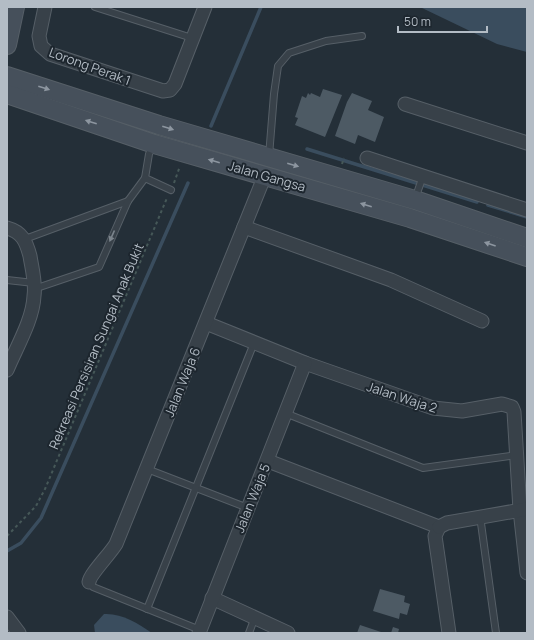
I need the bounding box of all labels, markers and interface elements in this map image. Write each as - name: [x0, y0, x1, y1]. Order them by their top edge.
- scale bar: [398, 8, 487, 34]
- text: 50 m: [404, 13, 431, 30]
- street label: Lorong Perak 1: [47, 43, 133, 89]
- one-way arrow: [39, 85, 51, 91]
- one-way arrow: [84, 119, 96, 125]
- one-way arrow: [162, 125, 174, 131]
- street label: Jalan Gangsa: [226, 156, 308, 196]
- one-way arrow: [208, 158, 220, 164]
- one-way arrow: [287, 162, 299, 168]
- one-way arrow: [360, 202, 372, 208]
- one-way arrow: [109, 231, 115, 242]
- street label: Rekreasi Persisiran Sungai Anak Bukit: [44, 240, 148, 452]
- one-way arrow: [484, 240, 496, 246]
- street label: Jalan Waja 6: [160, 344, 204, 420]
- street label: Jalan Waja 2: [364, 377, 440, 417]
- street label: Jalan Waja 5: [230, 461, 274, 535]

